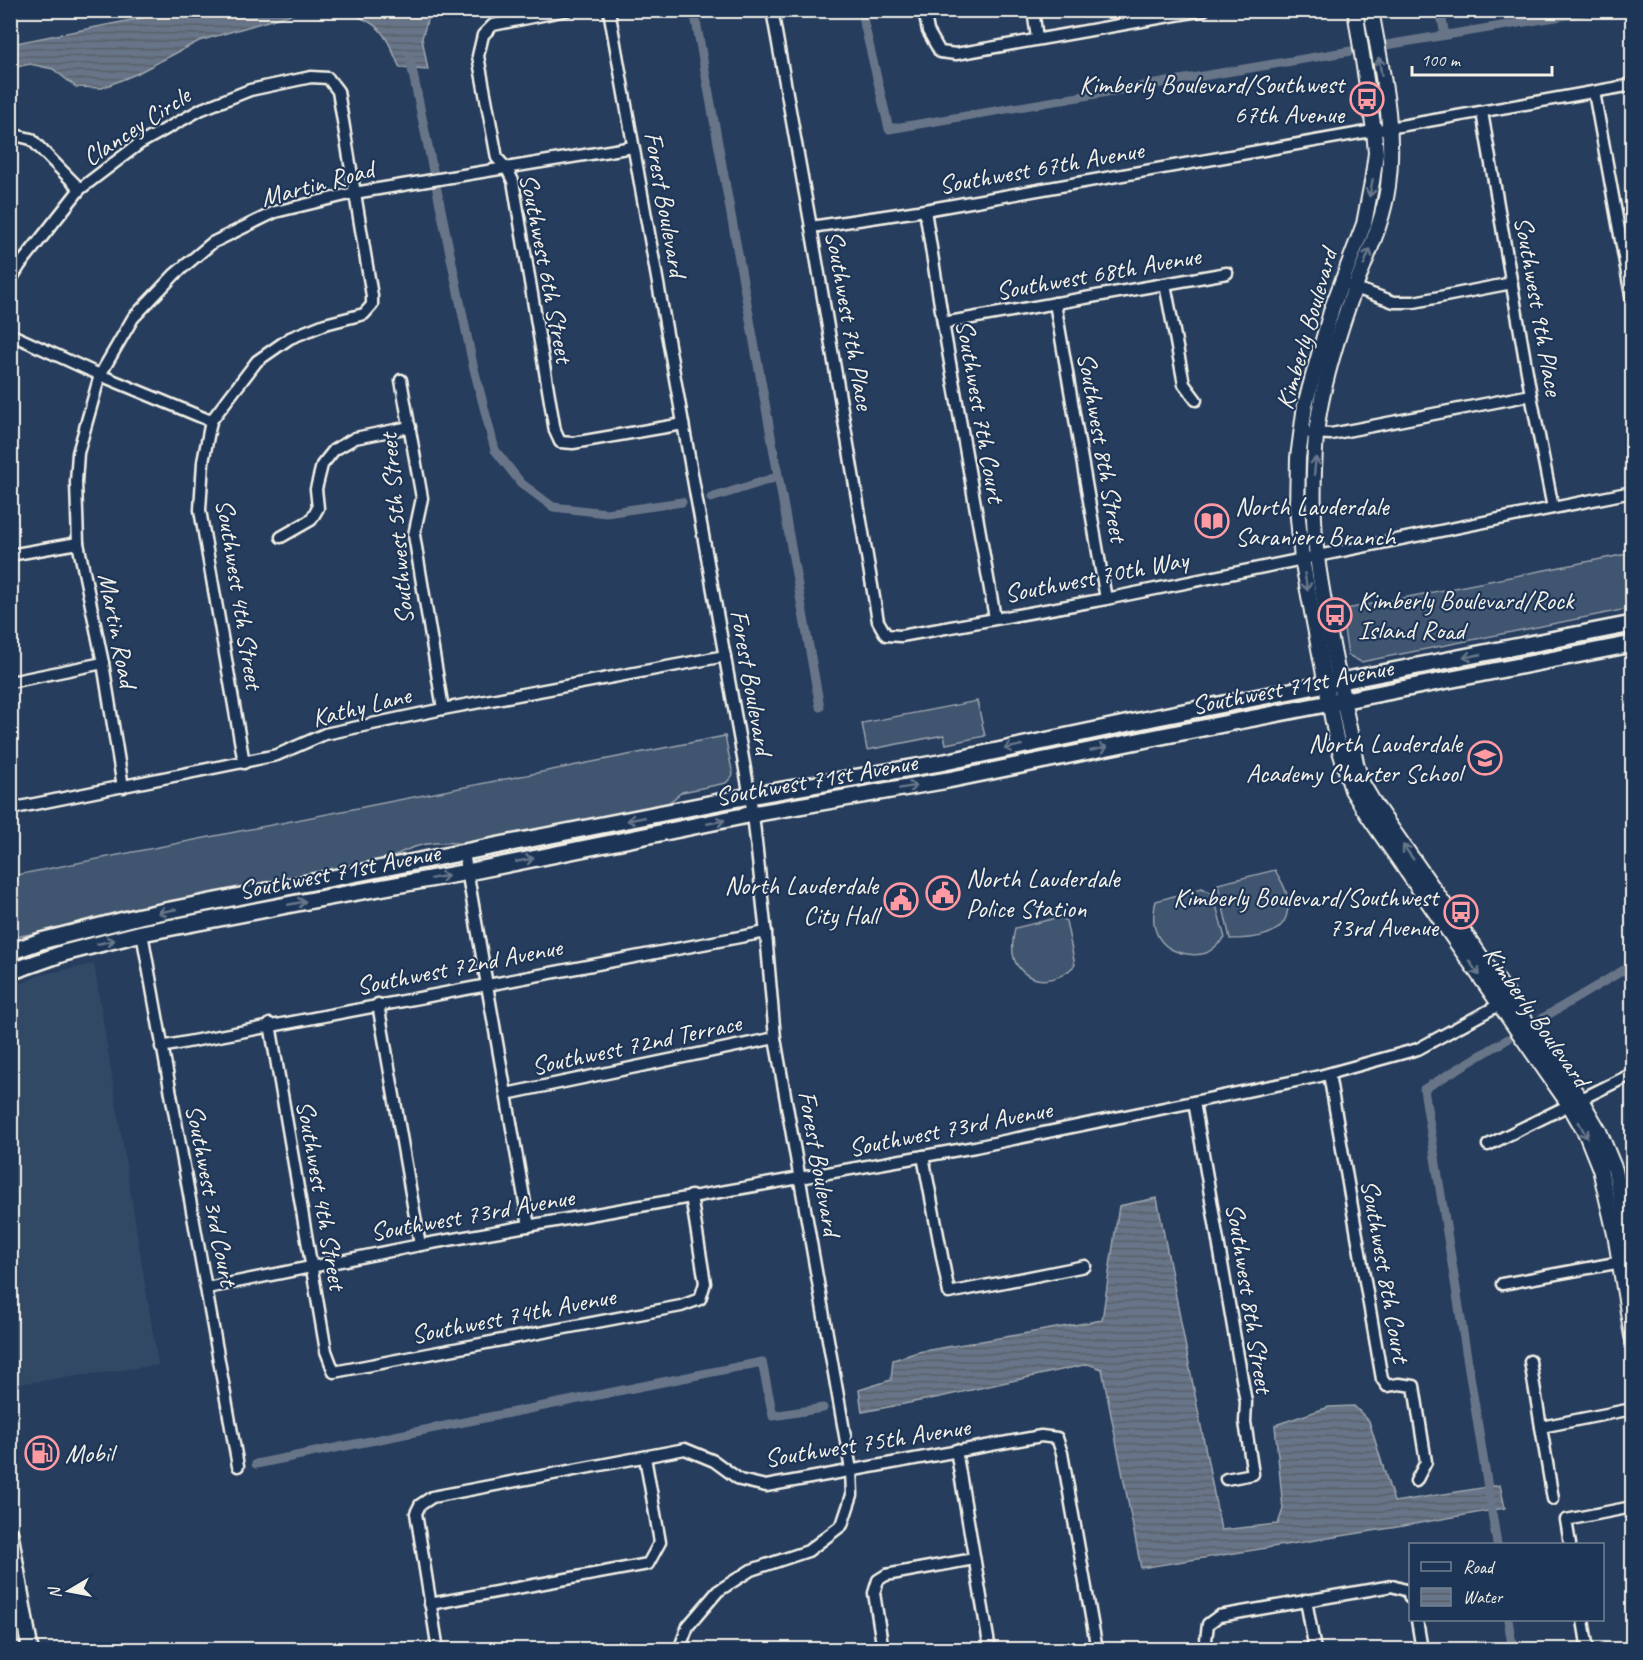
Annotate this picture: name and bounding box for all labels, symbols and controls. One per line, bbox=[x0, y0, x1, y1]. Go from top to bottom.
scale bar bbox=[1412, 39, 1552, 77]
text: 100 m bbox=[1421, 49, 1462, 71]
one-way arrow bbox=[1375, 57, 1386, 77]
place label: Kimberly Boulevard/Southwest 67th Avenue bbox=[1079, 68, 1346, 131]
street label: Clancey Circle bbox=[76, 78, 199, 174]
bus stop icon: Kimberly Boulevard/Southwest 67th Avenue bbox=[1349, 81, 1385, 117]
street label: Forest Boulevard bbox=[637, 129, 695, 283]
street label: Southwest 67th Avenue bbox=[936, 133, 1148, 202]
street label: Martin Road bbox=[257, 152, 381, 214]
street label: Southwest 6th Street bbox=[512, 171, 581, 368]
one-way arrow bbox=[1365, 178, 1376, 197]
street label: Southwest 9th Place bbox=[1507, 214, 1571, 400]
street label: Southwest 7th Place bbox=[818, 228, 882, 414]
street label: Southwest 68th Avenue bbox=[993, 239, 1205, 308]
street label: Kimberly Boulevard bbox=[1268, 242, 1346, 413]
one-way arrow bbox=[1362, 249, 1373, 267]
street label: Southwest 7th Court bbox=[948, 317, 1013, 507]
street label: Southwest 8th Street bbox=[1070, 350, 1136, 547]
street label: Southwest 5th Street bbox=[371, 430, 421, 626]
one-way arrow bbox=[1310, 456, 1321, 476]
place label: North Lauderdale Saraniero Branch bbox=[1235, 490, 1397, 553]
street label: Southwest 4th Street bbox=[208, 497, 271, 694]
library icon: North Lauderdale Saraniero Branch bbox=[1194, 503, 1230, 539]
street label: Southwest 70th Way bbox=[1002, 542, 1193, 610]
street label: Martin Road bbox=[90, 570, 145, 694]
one-way arrow bbox=[1301, 571, 1312, 591]
place label: Kimberly Boulevard/Rock Island Road bbox=[1358, 584, 1575, 647]
bus stop icon: Kimberly Boulevard/Rock Island Road bbox=[1317, 597, 1353, 633]
street label: Forest Boulevard bbox=[723, 607, 781, 761]
street label: Southwest 71st Avenue bbox=[1189, 651, 1397, 722]
one-way arrow bbox=[1463, 651, 1482, 662]
street label: Kathy Lane bbox=[308, 678, 415, 735]
place label: North Lauderdale Academy Charter School bbox=[1246, 727, 1467, 790]
school or university icon: North Lauderdale Academy Charter School bbox=[1467, 740, 1503, 776]
one-way arrow bbox=[1004, 742, 1023, 753]
one-way arrow bbox=[1089, 743, 1109, 754]
street label: Southwest 71st Avenue bbox=[713, 745, 921, 813]
one-way arrow bbox=[898, 781, 918, 792]
one-way arrow bbox=[627, 814, 646, 825]
one-way arrow bbox=[706, 816, 726, 827]
street label: Southwest 71st Avenue bbox=[236, 836, 444, 907]
one-way arrow bbox=[1402, 844, 1414, 860]
one-way arrow bbox=[515, 854, 535, 865]
place label: North Lauderdale Police Station bbox=[966, 862, 1121, 925]
place label: North Lauderdale City Hall bbox=[725, 869, 883, 932]
one-way arrow bbox=[429, 871, 449, 882]
public building icon: North Lauderdale Police Station bbox=[925, 875, 961, 911]
place label: Kimberly Boulevard/Southwest 73rd Avenue bbox=[1173, 881, 1440, 944]
public building icon: North Lauderdale City Hall bbox=[883, 882, 919, 918]
bus stop icon: Kimberly Boulevard/Southwest 73rd Avenue bbox=[1443, 894, 1479, 930]
one-way arrow bbox=[287, 897, 306, 908]
one-way arrow bbox=[157, 906, 177, 917]
street label: Southwest 72nd Avenue bbox=[353, 930, 566, 1003]
one-way arrow bbox=[96, 935, 115, 947]
street label: Kimberly Boulevard bbox=[1476, 939, 1600, 1097]
one-way arrow bbox=[1468, 959, 1480, 976]
street label: Southwest 72nd Terrace bbox=[528, 1006, 746, 1083]
street label: Forest Boulevard bbox=[791, 1088, 849, 1242]
street label: Southwest 73rd Avenue bbox=[846, 1092, 1056, 1164]
street label: Southwest 4th Street bbox=[289, 1098, 355, 1295]
street label: Southwest 3rd Court bbox=[178, 1102, 246, 1291]
one-way arrow bbox=[1578, 1120, 1589, 1138]
street label: Southwest 8th Court bbox=[1353, 1177, 1418, 1367]
street label: Southwest 73rd Avenue bbox=[368, 1180, 578, 1249]
street label: Southwest 8th Street bbox=[1218, 1201, 1281, 1398]
street label: Southwest 74th Avenue bbox=[408, 1279, 619, 1351]
street label: Southwest 75th Avenue bbox=[762, 1410, 974, 1475]
fuel station icon: Mobil bbox=[24, 1435, 60, 1471]
place label: Mobil bbox=[65, 1437, 118, 1470]
legend bbox=[1409, 1543, 1604, 1621]
text: Road bbox=[1463, 1556, 1496, 1578]
north arrow bbox=[39, 1561, 99, 1621]
text: N bbox=[44, 1584, 66, 1600]
text: Water bbox=[1463, 1586, 1504, 1608]

